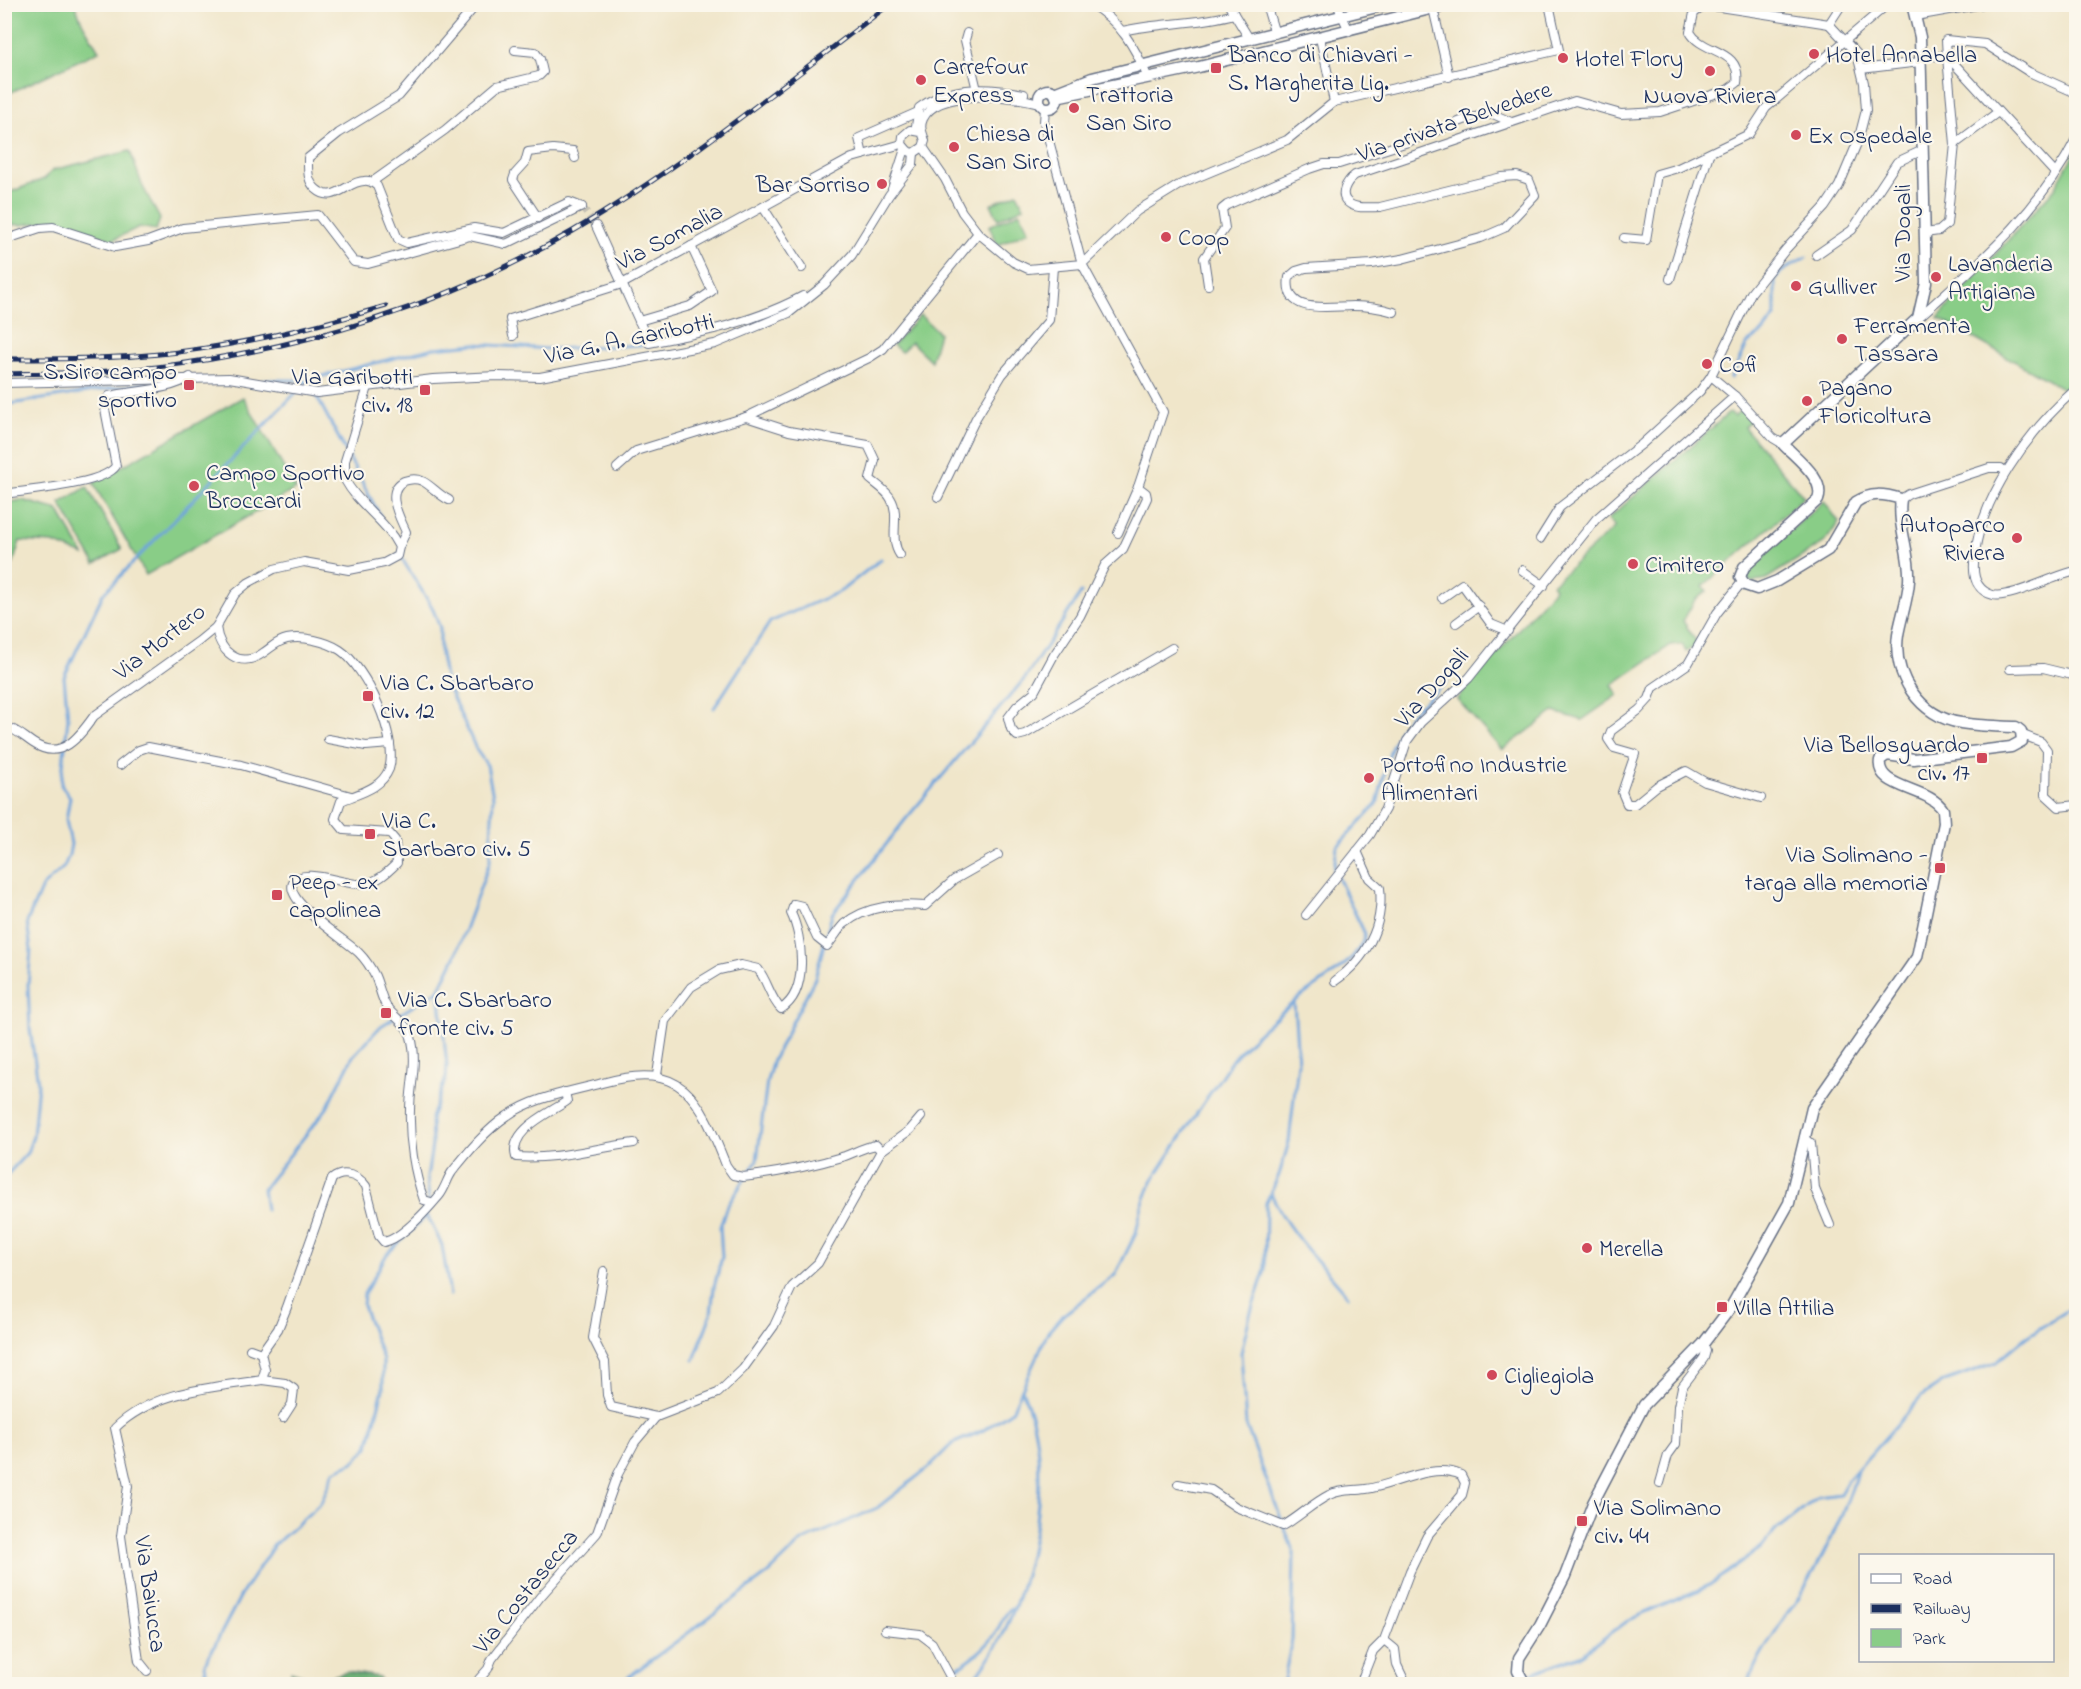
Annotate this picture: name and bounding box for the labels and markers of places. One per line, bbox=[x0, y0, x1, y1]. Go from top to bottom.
place label: Banco di Chiavari - S. Margherita Lig. bbox=[1227, 39, 1413, 102]
place label: Hotel Annabella bbox=[1826, 39, 1977, 74]
place label: Hotel Flory bbox=[1575, 43, 1683, 79]
marker: Hotel Annabella bbox=[1807, 47, 1821, 61]
place label: Carrefour Express bbox=[933, 51, 1029, 114]
marker: Hotel Flory bbox=[1556, 51, 1570, 65]
marker: Banco di Chiavari - S. Margherita Lig. bbox=[1209, 61, 1223, 75]
marker: Nuova Riviera bbox=[1703, 64, 1717, 78]
marker: Carrefour Express bbox=[914, 73, 928, 87]
place label: Trattoria San Siro bbox=[1086, 79, 1173, 142]
place label: Nuova Riviera bbox=[1644, 80, 1776, 115]
marker: Trattoria San Siro bbox=[1067, 101, 1081, 115]
place label: Chiesa di San Siro bbox=[966, 118, 1055, 181]
place label: Ex Ospedale bbox=[1808, 120, 1933, 155]
marker: Ex Ospedale bbox=[1789, 128, 1803, 142]
marker: Chiesa di San Siro bbox=[947, 140, 961, 154]
place label: Bar Sorriso bbox=[755, 169, 870, 204]
marker: Bar Sorriso bbox=[875, 177, 889, 191]
place label: Coop bbox=[1178, 222, 1229, 257]
marker: Coop bbox=[1159, 230, 1173, 244]
place label: Lavanderia Artigiana bbox=[1948, 248, 2053, 311]
marker: Lavanderia Artigiana bbox=[1929, 270, 1943, 284]
place label: Gulliver bbox=[1808, 271, 1878, 306]
marker: Gulliver bbox=[1789, 279, 1803, 293]
place label: Ferramenta Tassara bbox=[1853, 310, 1970, 373]
marker: Ferramenta Tassara bbox=[1835, 332, 1849, 346]
place label: Cofi bbox=[1719, 349, 1760, 384]
place label: S.Siro campo sportivo bbox=[43, 356, 177, 419]
marker: Cofi bbox=[1700, 357, 1714, 371]
place label: Via Garibotti civ. 18 bbox=[291, 361, 413, 424]
place label: Pagano Floricoltura bbox=[1818, 372, 1931, 435]
marker: S.Siro campo sportivo bbox=[182, 378, 196, 392]
marker: Via Garibotti civ. 18 bbox=[418, 383, 432, 397]
marker: Pagano Floricoltura bbox=[1800, 394, 1814, 408]
place label: Campo Sportivo Broccardi bbox=[205, 457, 365, 520]
marker: Campo Sportivo Broccardi bbox=[187, 479, 201, 493]
place label: Autoparco Riviera bbox=[1899, 509, 2005, 572]
marker: Autoparco Riviera bbox=[2010, 531, 2024, 545]
place label: Cimitero bbox=[1645, 549, 1724, 584]
marker: Cimitero bbox=[1626, 557, 1640, 571]
place label: Via C. Sbarbaro civ. 12 bbox=[379, 667, 534, 730]
marker: Via C. Sbarbaro civ. 12 bbox=[361, 689, 375, 703]
place label: Via Bellosguardo civ. 17 bbox=[1803, 729, 1970, 792]
place label: Portofino Industrie Alimentari bbox=[1381, 749, 1567, 812]
marker: Via Bellosguardo civ. 17 bbox=[1975, 751, 1989, 765]
marker: Portofino Industrie Alimentari bbox=[1362, 771, 1376, 785]
place label: Via C. Sbarbaro civ. 5 bbox=[381, 805, 531, 868]
marker: Via C. Sbarbaro civ. 5 bbox=[363, 827, 377, 841]
place label: Via Solimano - targa alla memoria bbox=[1745, 839, 1928, 902]
marker: Via Solimano - targa alla memoria bbox=[1933, 861, 1947, 875]
place label: Peep - ex capolinea bbox=[289, 866, 381, 929]
marker: Peep - ex capolinea bbox=[270, 888, 284, 902]
place label: Via C. Sbarbaro fronte civ. 5 bbox=[397, 984, 552, 1047]
marker: Via C. Sbarbaro fronte civ. 5 bbox=[379, 1006, 393, 1020]
place label: Merella bbox=[1599, 1233, 1664, 1268]
marker: Merella bbox=[1580, 1241, 1594, 1255]
place label: Villa Attilia bbox=[1733, 1292, 1834, 1327]
marker: Villa Attilia bbox=[1715, 1300, 1729, 1314]
place label: Cigliegiola bbox=[1504, 1360, 1594, 1395]
marker: Cigliegiola bbox=[1485, 1368, 1499, 1382]
place label: Via Solimano civ. 44 bbox=[1593, 1492, 1721, 1555]
marker: Via Solimano civ. 44 bbox=[1575, 1514, 1589, 1528]

